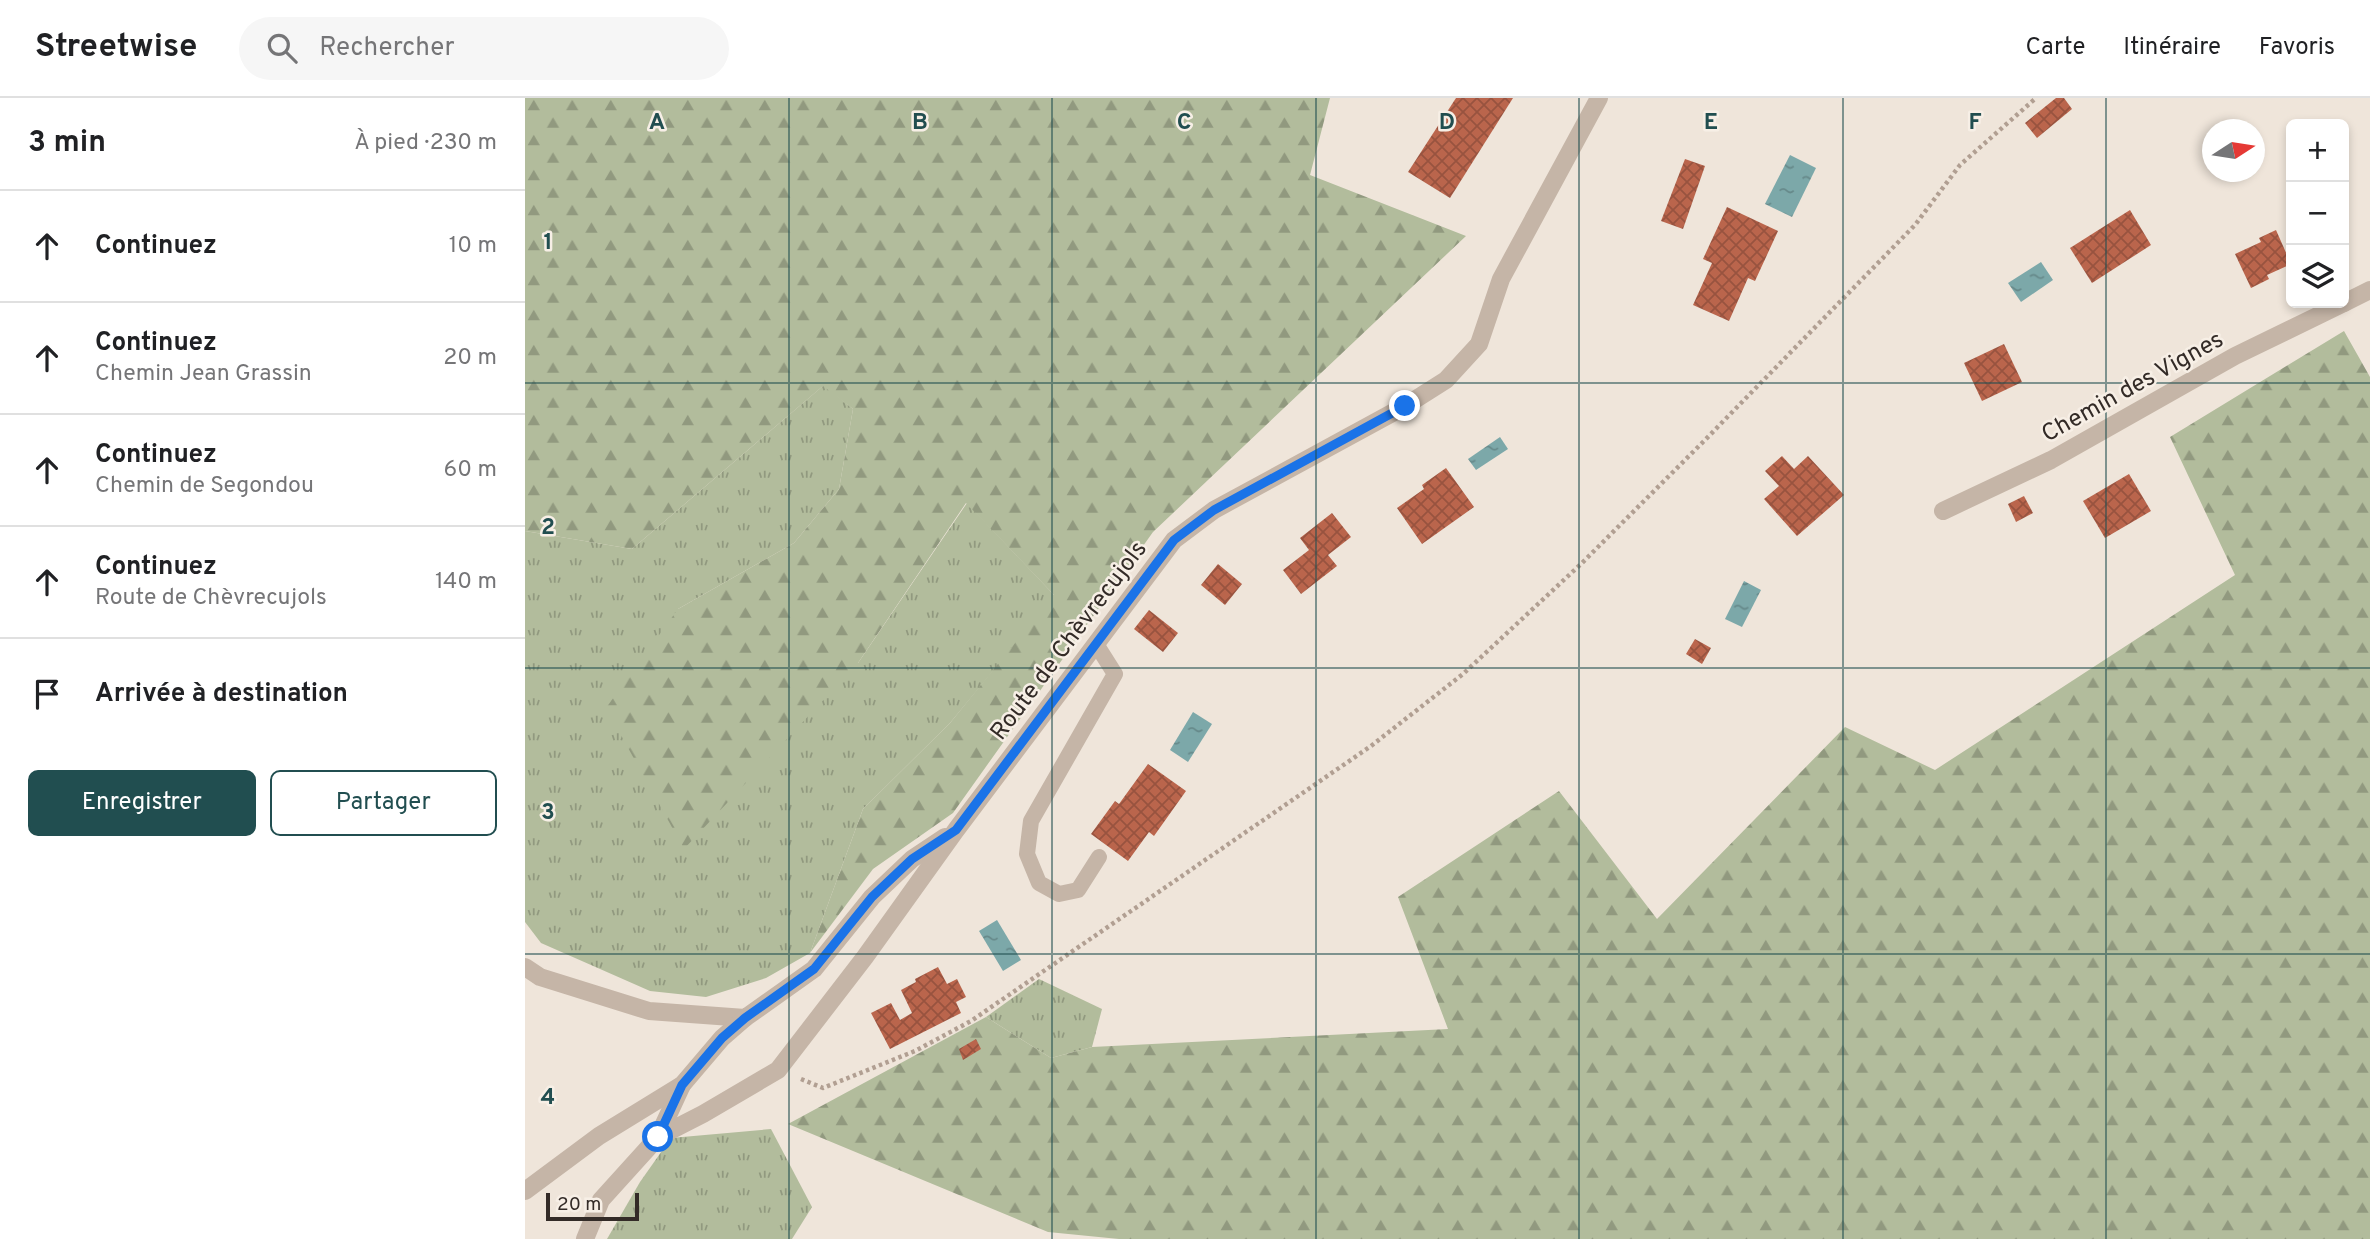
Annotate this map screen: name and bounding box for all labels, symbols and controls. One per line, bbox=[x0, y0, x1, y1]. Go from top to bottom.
search box bbox=[239, 17, 729, 80]
text: Streetwise bbox=[35, 27, 197, 69]
icon: search bbox=[263, 29, 301, 67]
text: Rechercher bbox=[319, 32, 455, 65]
text: Carte bbox=[2025, 33, 2085, 63]
text: Itinéraire bbox=[2123, 33, 2221, 63]
text: Favoris bbox=[2259, 33, 2335, 63]
text: A bbox=[649, 109, 665, 138]
text: B bbox=[912, 109, 928, 138]
text: C bbox=[1177, 109, 1191, 138]
text: D bbox=[1439, 109, 1455, 138]
text: E bbox=[1704, 109, 1718, 138]
text: F bbox=[1968, 109, 1982, 138]
north arrow bbox=[2202, 119, 2265, 182]
map controls bbox=[2286, 119, 2349, 308]
button: + bbox=[2286, 119, 2349, 182]
text: 3 min bbox=[28, 125, 106, 162]
text: À pied · 230 m bbox=[354, 129, 497, 158]
button: − bbox=[2286, 182, 2349, 245]
icon: ahead bbox=[28, 227, 66, 265]
text: 1 bbox=[543, 229, 553, 258]
text: Continuez bbox=[95, 230, 217, 263]
text: 10 m bbox=[449, 232, 497, 261]
button: layers bbox=[2286, 245, 2349, 308]
street label: Chemin des Vignes bbox=[2037, 325, 2229, 450]
text: Continuez bbox=[95, 327, 217, 360]
icon: ahead bbox=[28, 339, 66, 377]
text: 20 m bbox=[443, 344, 497, 373]
text: Chemin Jean Grassin bbox=[95, 360, 312, 389]
route end bbox=[1389, 390, 1420, 421]
text: Continuez bbox=[95, 439, 217, 472]
icon: ahead bbox=[28, 451, 66, 489]
text: 60 m bbox=[444, 456, 497, 485]
text: Chemin de Segondou bbox=[95, 472, 314, 501]
text: 2 bbox=[541, 514, 555, 543]
street label: Route de Chèvrecujols bbox=[985, 536, 1154, 747]
text: Continuez bbox=[95, 551, 217, 584]
icon: ahead bbox=[28, 563, 66, 601]
text: 140 m bbox=[435, 568, 497, 597]
text: Route de Chèvrecujols bbox=[95, 584, 327, 613]
icon: arrive bbox=[28, 675, 66, 713]
text: Arrivée à destination bbox=[95, 678, 348, 711]
button: Enregistrer bbox=[28, 770, 256, 836]
button: Partager bbox=[270, 770, 497, 836]
text: 3 bbox=[541, 799, 555, 828]
text: 4 bbox=[541, 1084, 555, 1113]
route start bbox=[642, 1121, 673, 1152]
scale bar bbox=[546, 1190, 639, 1222]
text: 20 m bbox=[557, 1193, 601, 1217]

